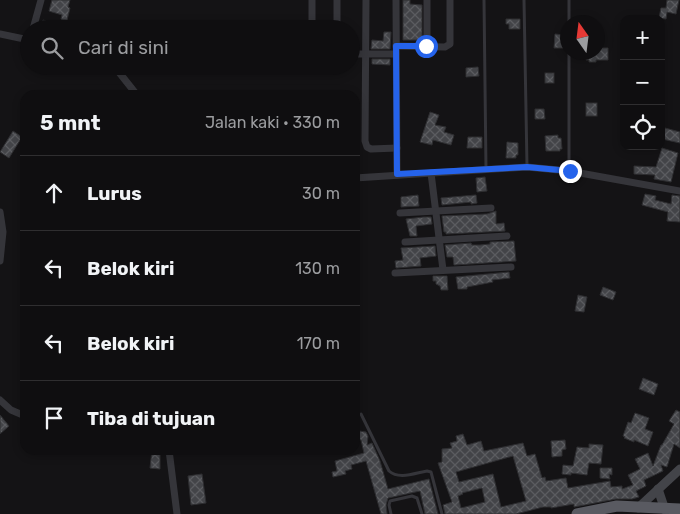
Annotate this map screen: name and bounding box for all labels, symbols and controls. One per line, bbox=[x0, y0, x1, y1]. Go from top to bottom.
north arrow bbox=[560, 15, 605, 60]
map controls bbox=[620, 15, 665, 150]
button: + bbox=[620, 15, 665, 60]
search box bbox=[20, 20, 360, 75]
icon: search bbox=[38, 34, 66, 62]
route start bbox=[415, 35, 438, 58]
text: Cari di sini bbox=[78, 36, 169, 59]
button: − bbox=[620, 60, 665, 105]
button: locate bbox=[620, 105, 665, 150]
text: 5 mnt bbox=[40, 110, 100, 135]
text: Jalan kaki · 330 m bbox=[205, 113, 340, 132]
route end bbox=[559, 160, 582, 183]
icon: ahead bbox=[40, 179, 68, 207]
text: Lurus bbox=[87, 182, 142, 205]
text: 30 m bbox=[302, 184, 340, 203]
icon: left bbox=[40, 254, 68, 282]
text: Belok kiri bbox=[87, 257, 174, 280]
text: 130 m bbox=[295, 259, 340, 278]
icon: left bbox=[40, 329, 68, 357]
text: Belok kiri bbox=[87, 332, 174, 355]
text: 170 m bbox=[297, 334, 340, 353]
icon: arrive bbox=[40, 404, 68, 432]
text: Tiba di tujuan bbox=[87, 407, 215, 430]

